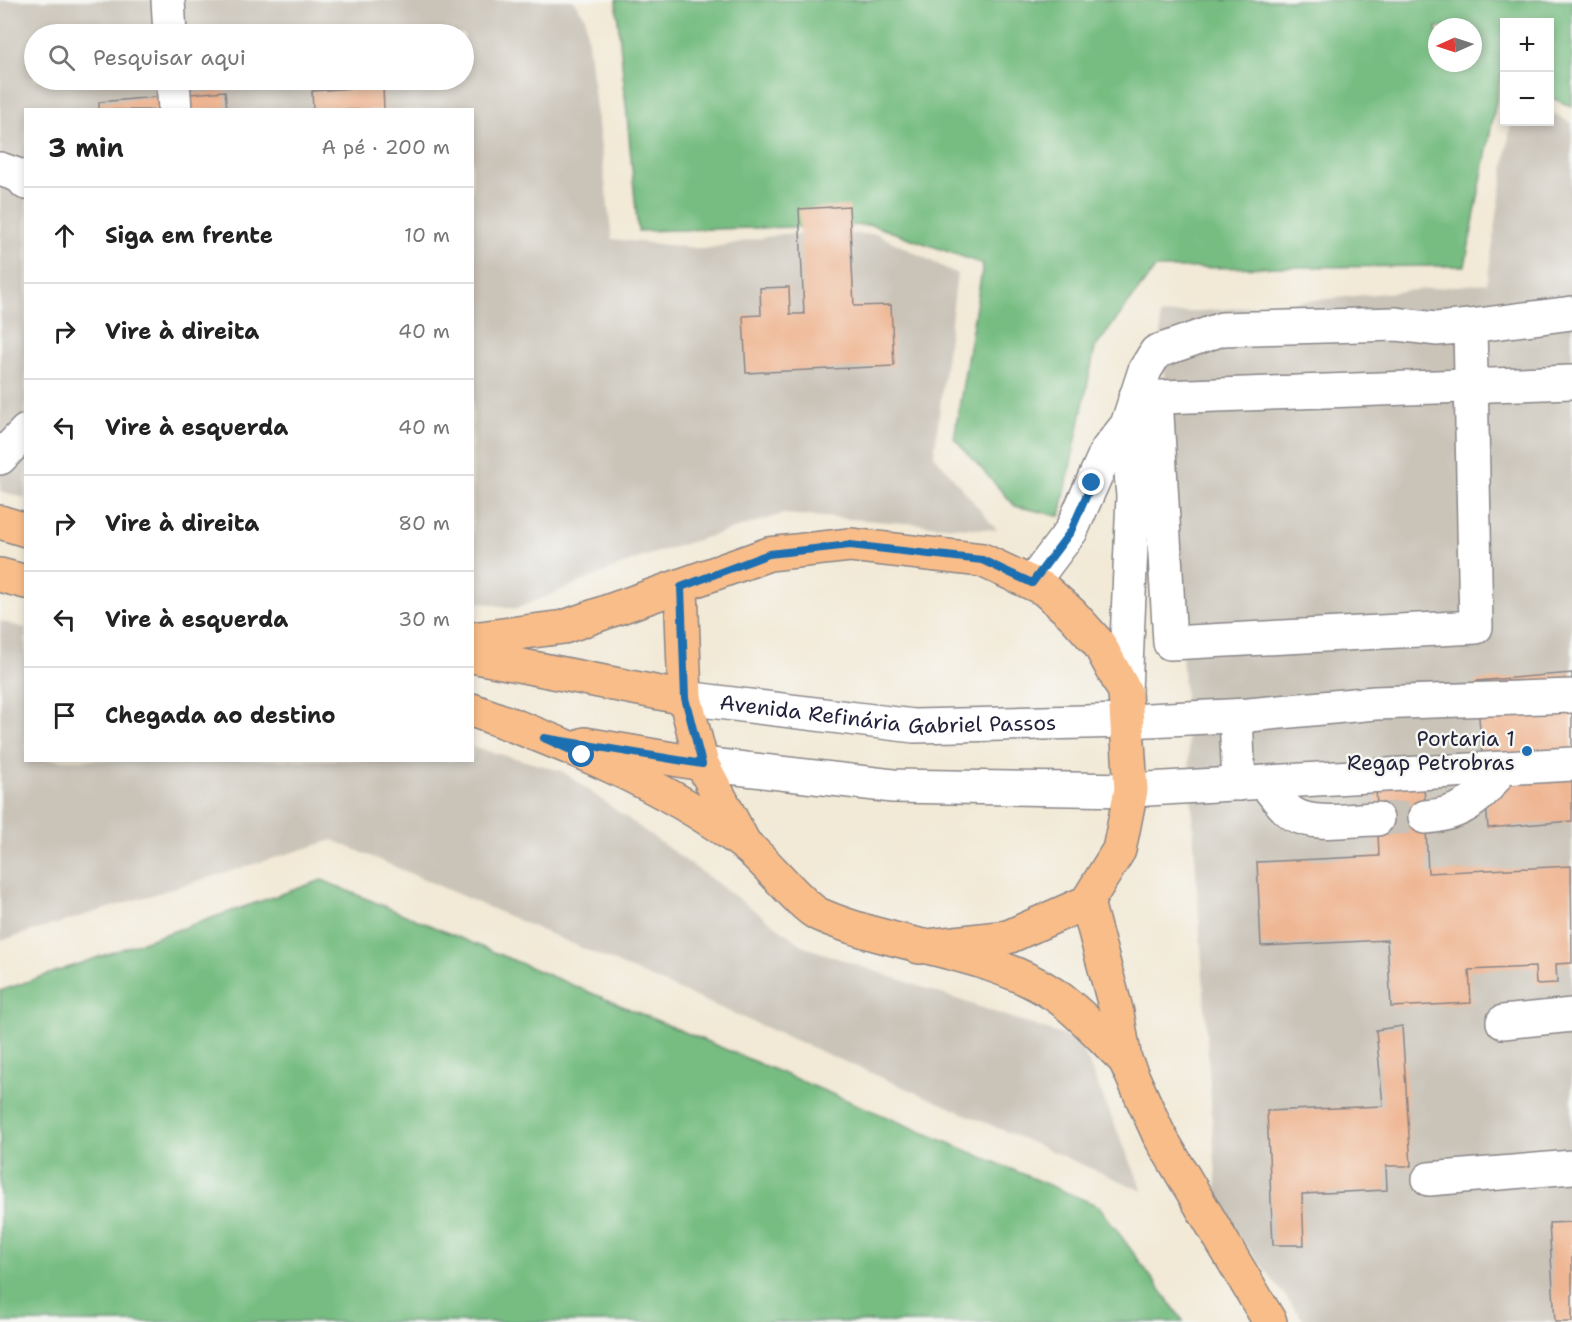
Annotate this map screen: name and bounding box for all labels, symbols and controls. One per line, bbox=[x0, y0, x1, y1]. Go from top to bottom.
north arrow bbox=[1428, 18, 1482, 72]
map controls bbox=[1500, 18, 1554, 126]
button: + bbox=[1500, 18, 1554, 72]
search box bbox=[24, 24, 474, 90]
icon: search bbox=[45, 41, 78, 74]
text: Pesquisar aqui bbox=[93, 43, 246, 72]
button: − bbox=[1500, 72, 1554, 126]
text: 3 min bbox=[48, 130, 124, 165]
text: A pé · 200 m bbox=[322, 134, 450, 160]
icon: ahead bbox=[48, 219, 81, 252]
text: Siga em frente bbox=[105, 221, 273, 250]
text: 10 m bbox=[404, 222, 450, 248]
icon: right bbox=[48, 315, 81, 348]
text: Vire à direita bbox=[105, 317, 259, 346]
text: 40 m bbox=[398, 318, 450, 344]
icon: left bbox=[48, 411, 81, 444]
text: Vire à esquerda bbox=[105, 413, 288, 442]
text: 40 m bbox=[398, 414, 450, 440]
route end bbox=[1078, 469, 1104, 495]
icon: right bbox=[48, 507, 81, 540]
text: Vire à direita bbox=[105, 509, 259, 538]
text: 80 m bbox=[398, 510, 450, 536]
icon: left bbox=[48, 603, 81, 636]
text: Vire à esquerda bbox=[105, 605, 288, 634]
text: 30 m bbox=[398, 606, 450, 632]
street label: Avenida Refinária Gabriel Passos bbox=[718, 688, 1056, 740]
icon: arrive bbox=[48, 699, 81, 732]
text: Chegada ao destino bbox=[105, 701, 336, 730]
place label: Portaria 1 Regap Petrobras bbox=[1347, 725, 1515, 777]
route start bbox=[568, 741, 594, 767]
marker: Portaria 1 Regap Petrobras bbox=[1520, 744, 1534, 758]

